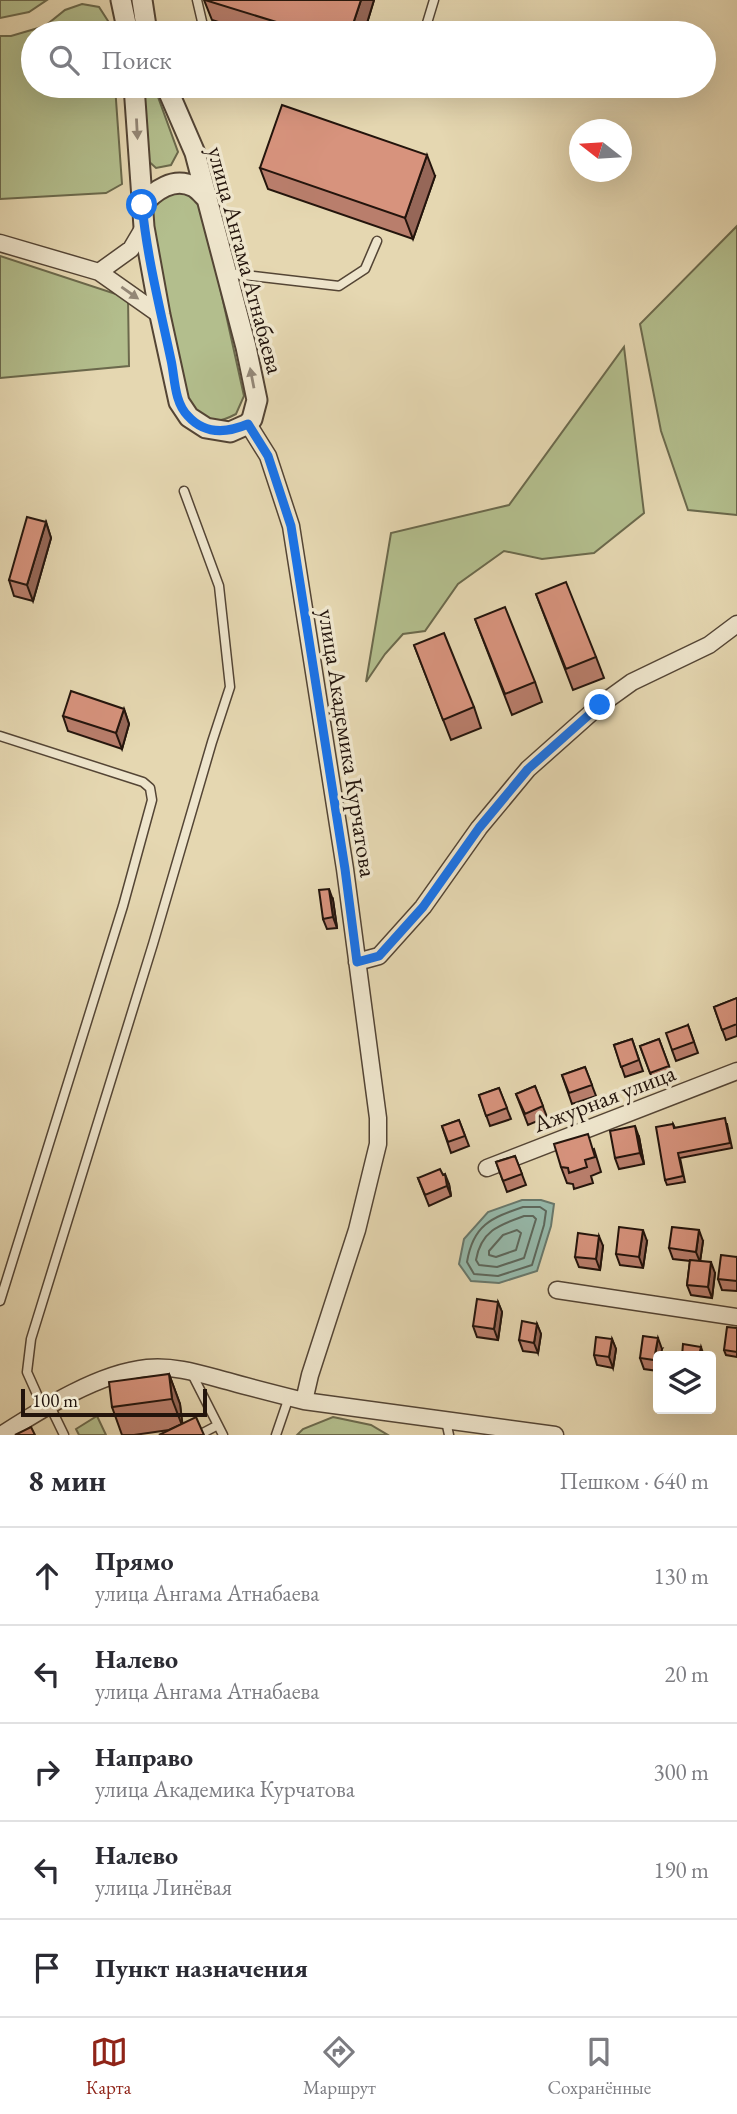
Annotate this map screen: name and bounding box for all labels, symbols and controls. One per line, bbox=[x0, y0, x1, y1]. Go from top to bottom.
search box bbox=[21, 21, 716, 98]
icon: search bbox=[45, 41, 83, 79]
text: Поиск bbox=[101, 43, 172, 77]
one-way arrow bbox=[131, 118, 142, 140]
north arrow bbox=[569, 119, 632, 182]
street label: улица Ангама Атнабаева bbox=[201, 143, 291, 378]
route start bbox=[126, 189, 157, 220]
one-way arrow bbox=[121, 286, 139, 300]
one-way arrow bbox=[247, 367, 258, 389]
street label: улица Академика Курчатова bbox=[311, 607, 385, 880]
route end bbox=[584, 689, 615, 720]
street label: Ажурная улица bbox=[527, 1056, 680, 1140]
map controls bbox=[653, 1351, 716, 1414]
button: layers bbox=[653, 1351, 716, 1414]
scale bar bbox=[21, 1386, 206, 1418]
text: 100 m bbox=[32, 1388, 78, 1413]
text: 8 мин bbox=[28, 1461, 106, 1500]
text: Пешком · 640 m bbox=[560, 1466, 709, 1496]
text: Прямо bbox=[95, 1544, 174, 1578]
icon: ahead bbox=[28, 1557, 66, 1595]
text: 130 m bbox=[653, 1561, 709, 1591]
text: улица Ангама Атнабаева bbox=[95, 1578, 320, 1608]
text: Налево bbox=[95, 1642, 178, 1676]
icon: left bbox=[28, 1655, 66, 1693]
text: 20 m bbox=[664, 1659, 709, 1689]
text: улица Ангама Атнабаева bbox=[95, 1676, 320, 1706]
text: Направо bbox=[95, 1740, 193, 1774]
icon: right bbox=[28, 1753, 66, 1791]
text: 300 m bbox=[653, 1757, 709, 1787]
text: улица Академика Курчатова bbox=[95, 1774, 355, 1804]
text: Налево bbox=[95, 1838, 178, 1872]
icon: left bbox=[28, 1851, 66, 1889]
text: 190 m bbox=[653, 1855, 709, 1885]
text: улица Линёвая bbox=[95, 1872, 232, 1902]
icon: arrive bbox=[28, 1949, 66, 1987]
text: Пункт назначения bbox=[95, 1951, 308, 1985]
tab: Карта bbox=[86, 2033, 131, 2100]
tab: Маршрут bbox=[303, 2033, 376, 2100]
tab: Сохранённые bbox=[548, 2033, 651, 2100]

